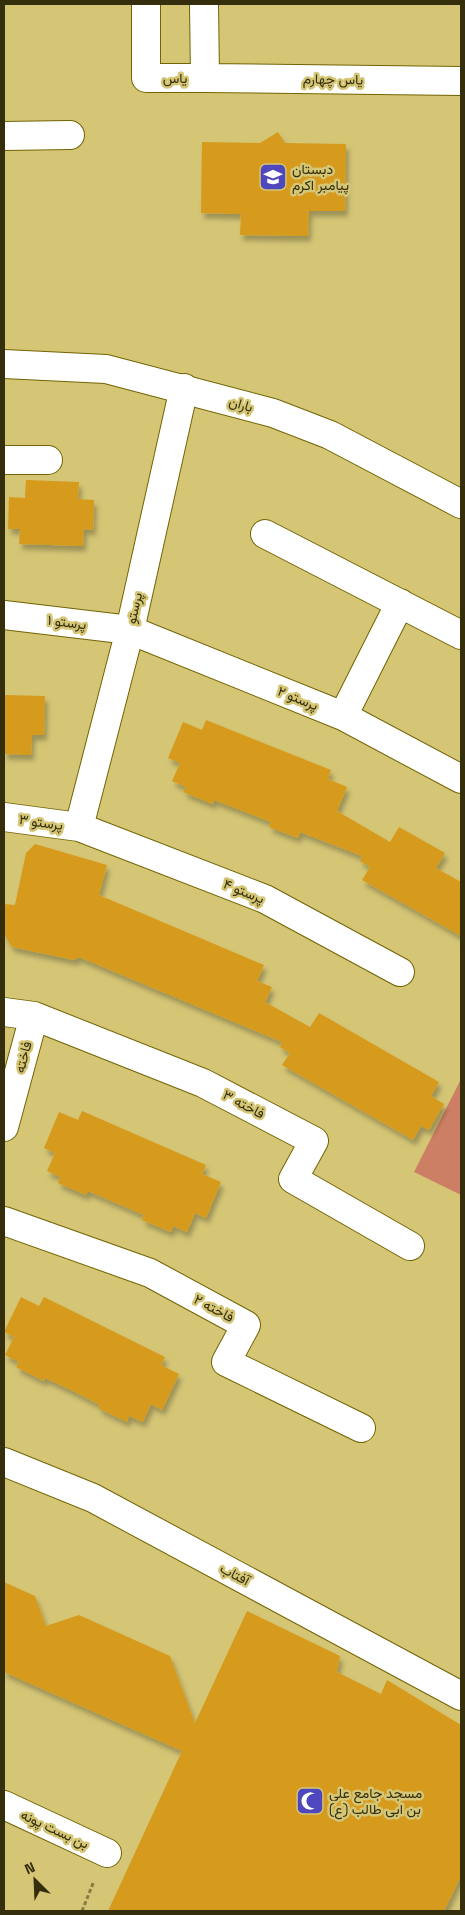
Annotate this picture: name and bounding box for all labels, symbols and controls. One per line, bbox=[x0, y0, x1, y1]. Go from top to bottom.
street label: یاس bbox=[163, 69, 187, 87]
street label: یاس چهارم bbox=[303, 69, 363, 90]
place label: دبستان پیامبر اکرم bbox=[292, 160, 349, 195]
school or university icon: دبستان پیامبر اکرم bbox=[258, 162, 288, 192]
street label: باران bbox=[227, 392, 255, 416]
street label: پرستو bbox=[122, 591, 147, 626]
street label: پرستو ۱ bbox=[46, 611, 88, 634]
street label: پرستو ۲ bbox=[275, 682, 321, 715]
street label: پرستو ۳ bbox=[18, 810, 64, 835]
street label: پرستو ۴ bbox=[220, 875, 267, 908]
street label: فاخته bbox=[10, 1039, 36, 1075]
street label: فاخته ۳ bbox=[220, 1086, 268, 1122]
street label: فاخته ۲ bbox=[191, 1290, 237, 1326]
street label: آفتاب bbox=[217, 1559, 254, 1590]
place label: مسجد جامع علی بن ابی طالب (ع) bbox=[329, 1784, 422, 1820]
mosque icon: مسجد جامع علی بن ابی طالب (ع) bbox=[295, 1786, 325, 1816]
street label: بن بست پونه bbox=[18, 1805, 92, 1853]
north arrow bbox=[10, 1855, 60, 1905]
text: N bbox=[22, 1858, 38, 1878]

